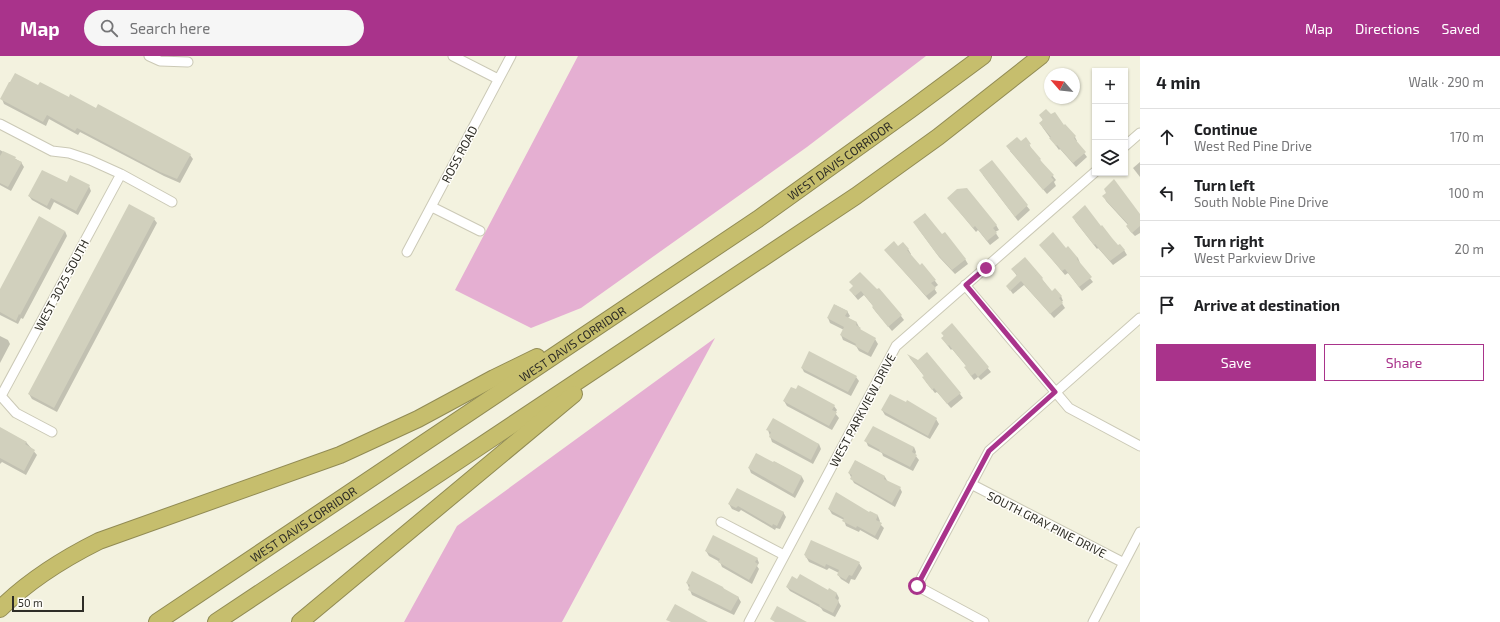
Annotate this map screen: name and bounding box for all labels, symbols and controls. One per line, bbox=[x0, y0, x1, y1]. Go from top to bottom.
search box bbox=[84, 10, 364, 46]
text: Map bbox=[20, 17, 60, 40]
icon: search bbox=[98, 17, 120, 39]
text: Search here bbox=[130, 19, 210, 37]
text: Map bbox=[1305, 20, 1333, 37]
text: Directions bbox=[1355, 20, 1420, 37]
text: Saved bbox=[1442, 20, 1480, 37]
north arrow bbox=[1044, 68, 1080, 104]
map controls bbox=[1092, 68, 1128, 176]
button: + bbox=[1092, 68, 1128, 104]
text: 4 min bbox=[1156, 72, 1200, 92]
text: Walk · 290 m bbox=[1409, 74, 1484, 90]
button: − bbox=[1092, 104, 1128, 140]
street label: WEST DAVIS CORRIDOR bbox=[785, 118, 895, 203]
text: Continue bbox=[1194, 120, 1257, 138]
street label: ROSS ROAD bbox=[438, 123, 480, 185]
icon: ahead bbox=[1156, 126, 1178, 148]
text: 170 m bbox=[1450, 129, 1484, 145]
text: West Red Pine Drive bbox=[1194, 138, 1312, 154]
button: layers bbox=[1092, 140, 1128, 176]
text: Turn left bbox=[1194, 176, 1255, 194]
icon: left bbox=[1156, 182, 1178, 204]
text: 100 m bbox=[1449, 185, 1484, 201]
text: South Noble Pine Drive bbox=[1194, 194, 1328, 210]
text: Turn right bbox=[1194, 232, 1264, 250]
street label: WEST 3025 SOUTH bbox=[31, 237, 91, 333]
icon: right bbox=[1156, 238, 1178, 260]
text: 20 m bbox=[1455, 241, 1484, 257]
text: West Parkview Drive bbox=[1194, 250, 1315, 266]
route end bbox=[977, 259, 995, 277]
icon: arrive bbox=[1156, 294, 1178, 316]
text: Arrive at destination bbox=[1194, 296, 1340, 314]
street label: WEST DAVIS CORRIDOR bbox=[516, 303, 628, 384]
button: Save bbox=[1156, 344, 1316, 381]
button: Share bbox=[1324, 344, 1484, 381]
street label: WEST PARKVIEW DRIVE bbox=[826, 351, 898, 469]
street label: WEST DAVIS CORRIDOR bbox=[247, 483, 359, 565]
street label: SOUTH GRAY PINE DRIVE bbox=[985, 488, 1109, 560]
route start bbox=[908, 577, 926, 595]
scale bar bbox=[12, 594, 84, 613]
text: 50 m bbox=[18, 596, 43, 609]

